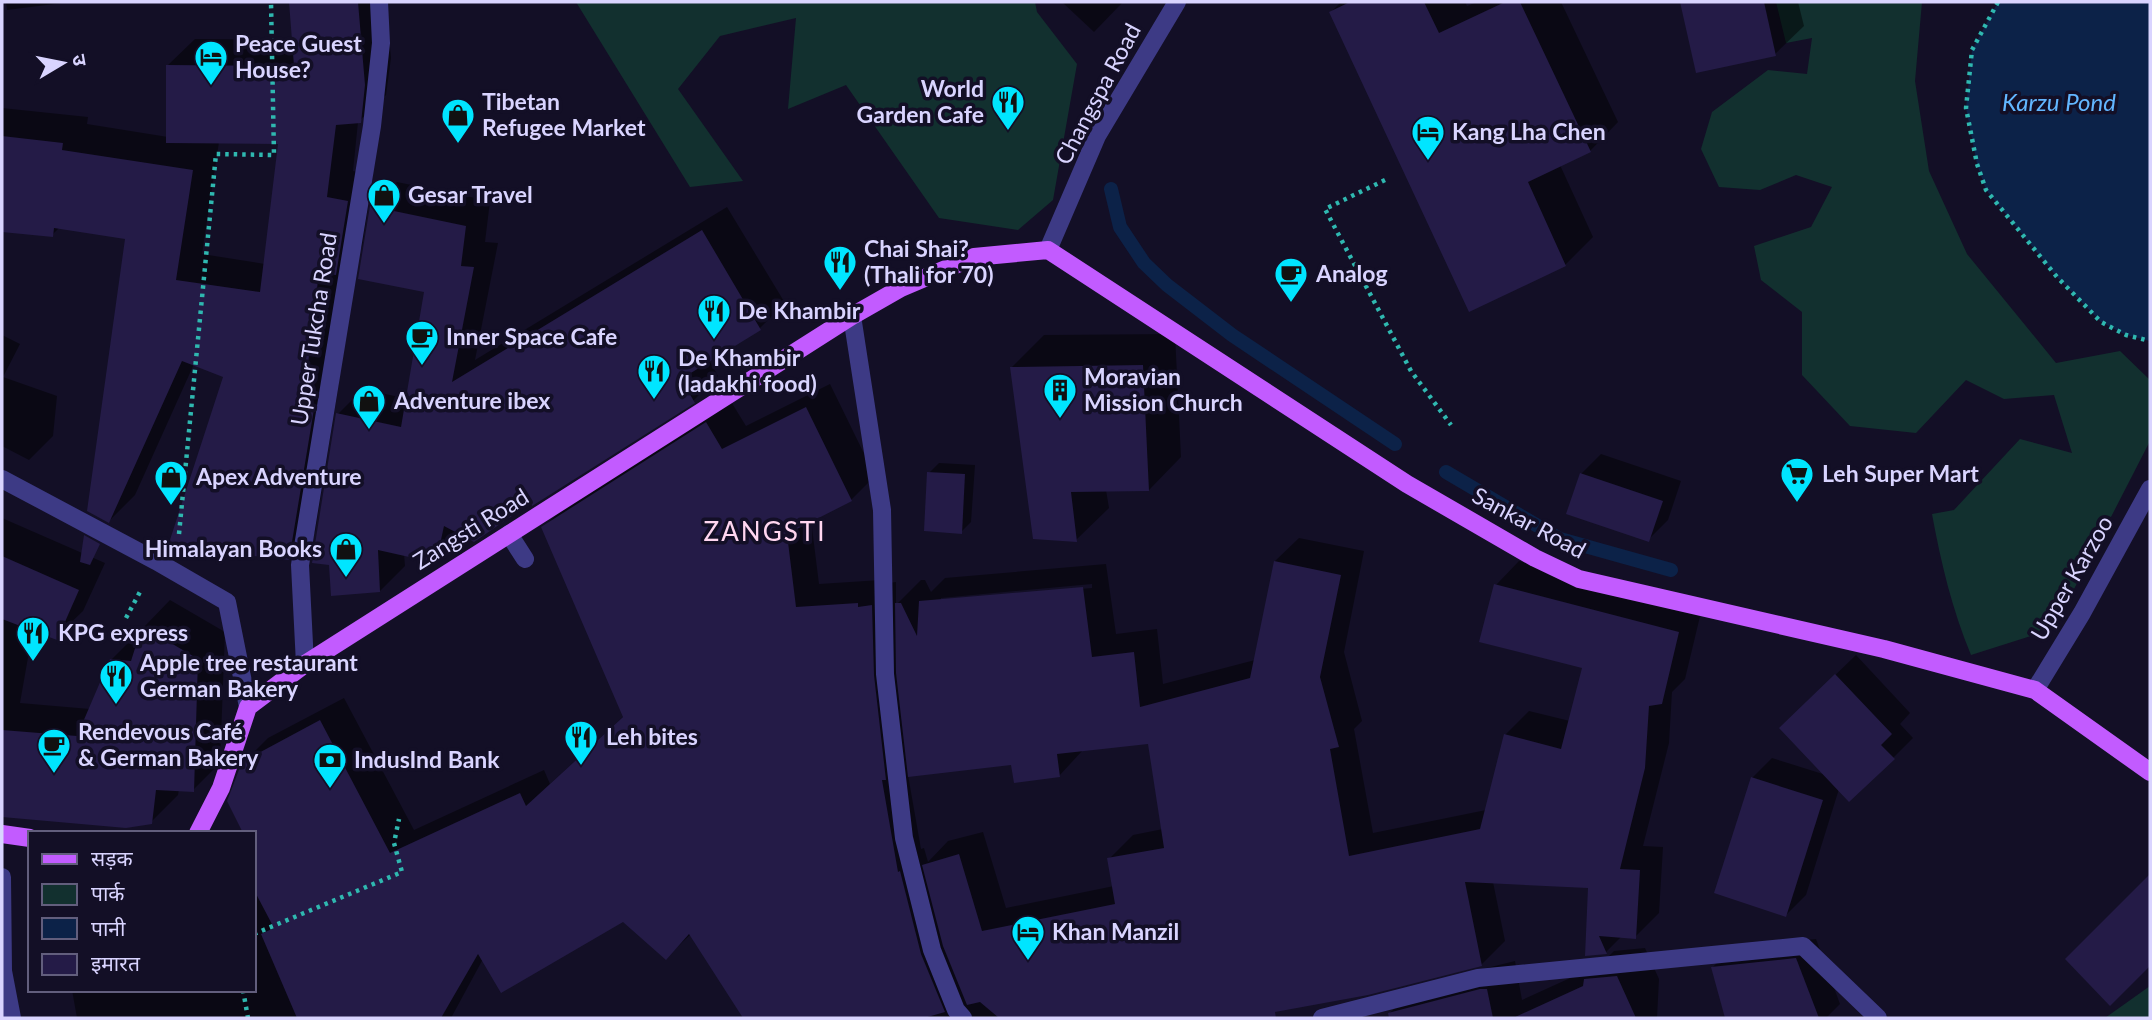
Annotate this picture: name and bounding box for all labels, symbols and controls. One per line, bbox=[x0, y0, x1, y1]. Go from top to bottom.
street label: Changspa Road bbox=[1048, 18, 1146, 169]
north arrow bbox=[28, 28, 98, 98]
place label: Peace Guest House? bbox=[235, 29, 362, 83]
hotel icon: Peace Guest House? bbox=[192, 38, 230, 87]
text: उ bbox=[68, 52, 93, 68]
place label: World Garden Cafe bbox=[857, 74, 984, 128]
restaurant icon: World Garden Cafe bbox=[989, 83, 1027, 132]
place label: Tibetan Refugee Market bbox=[482, 87, 646, 141]
water label: Karzu Pond bbox=[2002, 87, 2116, 116]
shop icon: Tibetan Refugee Market bbox=[439, 96, 477, 145]
hotel icon: Kang Lha Chen bbox=[1409, 113, 1447, 162]
place label: Kang Lha Chen bbox=[1452, 117, 1606, 145]
shop icon: Gesar Travel bbox=[365, 176, 403, 225]
place label: Gesar Travel bbox=[408, 180, 533, 208]
street label: Upper Tukcha Road bbox=[284, 230, 342, 427]
place label: Chai Shai? (Thali for 70) bbox=[864, 234, 994, 288]
restaurant icon: Chai Shai? (Thali for 70) bbox=[821, 243, 859, 292]
cafe icon: Analog bbox=[1272, 255, 1310, 304]
place label: Analog bbox=[1315, 259, 1388, 287]
restaurant icon: De Khambir bbox=[695, 292, 733, 341]
place label: De Khambir bbox=[738, 296, 861, 324]
cafe icon: Inner Space Cafe bbox=[403, 318, 441, 367]
place label: Inner Space Cafe bbox=[446, 322, 617, 350]
place label: De Khambir (ladakhi food) bbox=[678, 343, 817, 397]
restaurant icon: De Khambir (ladakhi food) bbox=[635, 352, 673, 401]
place label: Moravian Mission Church bbox=[1084, 362, 1243, 416]
building icon: Moravian Mission Church bbox=[1041, 371, 1079, 420]
shop icon: Adventure ibex bbox=[350, 382, 388, 431]
place label: Adventure ibex bbox=[393, 386, 550, 414]
supermarket icon: Leh Super Mart bbox=[1778, 455, 1816, 504]
shop icon: Apex Adventure bbox=[152, 458, 190, 507]
place label: Leh Super Mart bbox=[1822, 459, 1979, 487]
place label: Apex Adventure bbox=[195, 462, 362, 490]
street label: Sankar Road bbox=[1468, 481, 1591, 564]
street label: Zangsti Road bbox=[407, 482, 533, 575]
street label: Upper Karzoo bbox=[2024, 510, 2118, 645]
district label: ZANGSTI bbox=[704, 515, 826, 547]
shop icon: Himalayan Books bbox=[327, 530, 365, 579]
place label: Himalayan Books bbox=[145, 534, 322, 562]
restaurant icon: KPG express bbox=[14, 614, 52, 663]
place label: KPG express bbox=[58, 618, 188, 646]
place label: Apple tree restaurant German Bakery bbox=[139, 648, 358, 702]
restaurant icon: Apple tree restaurant German Bakery bbox=[97, 657, 135, 706]
place label: Rendevous Café & German Bakery bbox=[78, 717, 259, 771]
restaurant icon: Leh bites bbox=[562, 718, 600, 767]
place label: Leh bites bbox=[606, 722, 698, 750]
cafe icon: Rendevous Café & German Bakery bbox=[35, 726, 73, 775]
bank icon: IndusInd Bank bbox=[311, 741, 349, 790]
place label: IndusInd Bank bbox=[354, 745, 500, 773]
legend bbox=[28, 831, 256, 992]
text: सड़क bbox=[91, 845, 133, 870]
text: पार्क bbox=[91, 880, 125, 905]
hotel icon: Khan Manzil bbox=[1009, 913, 1047, 962]
text: पानी bbox=[91, 915, 126, 940]
place label: Khan Manzil bbox=[1052, 917, 1179, 945]
text: इमारत bbox=[91, 950, 141, 975]

